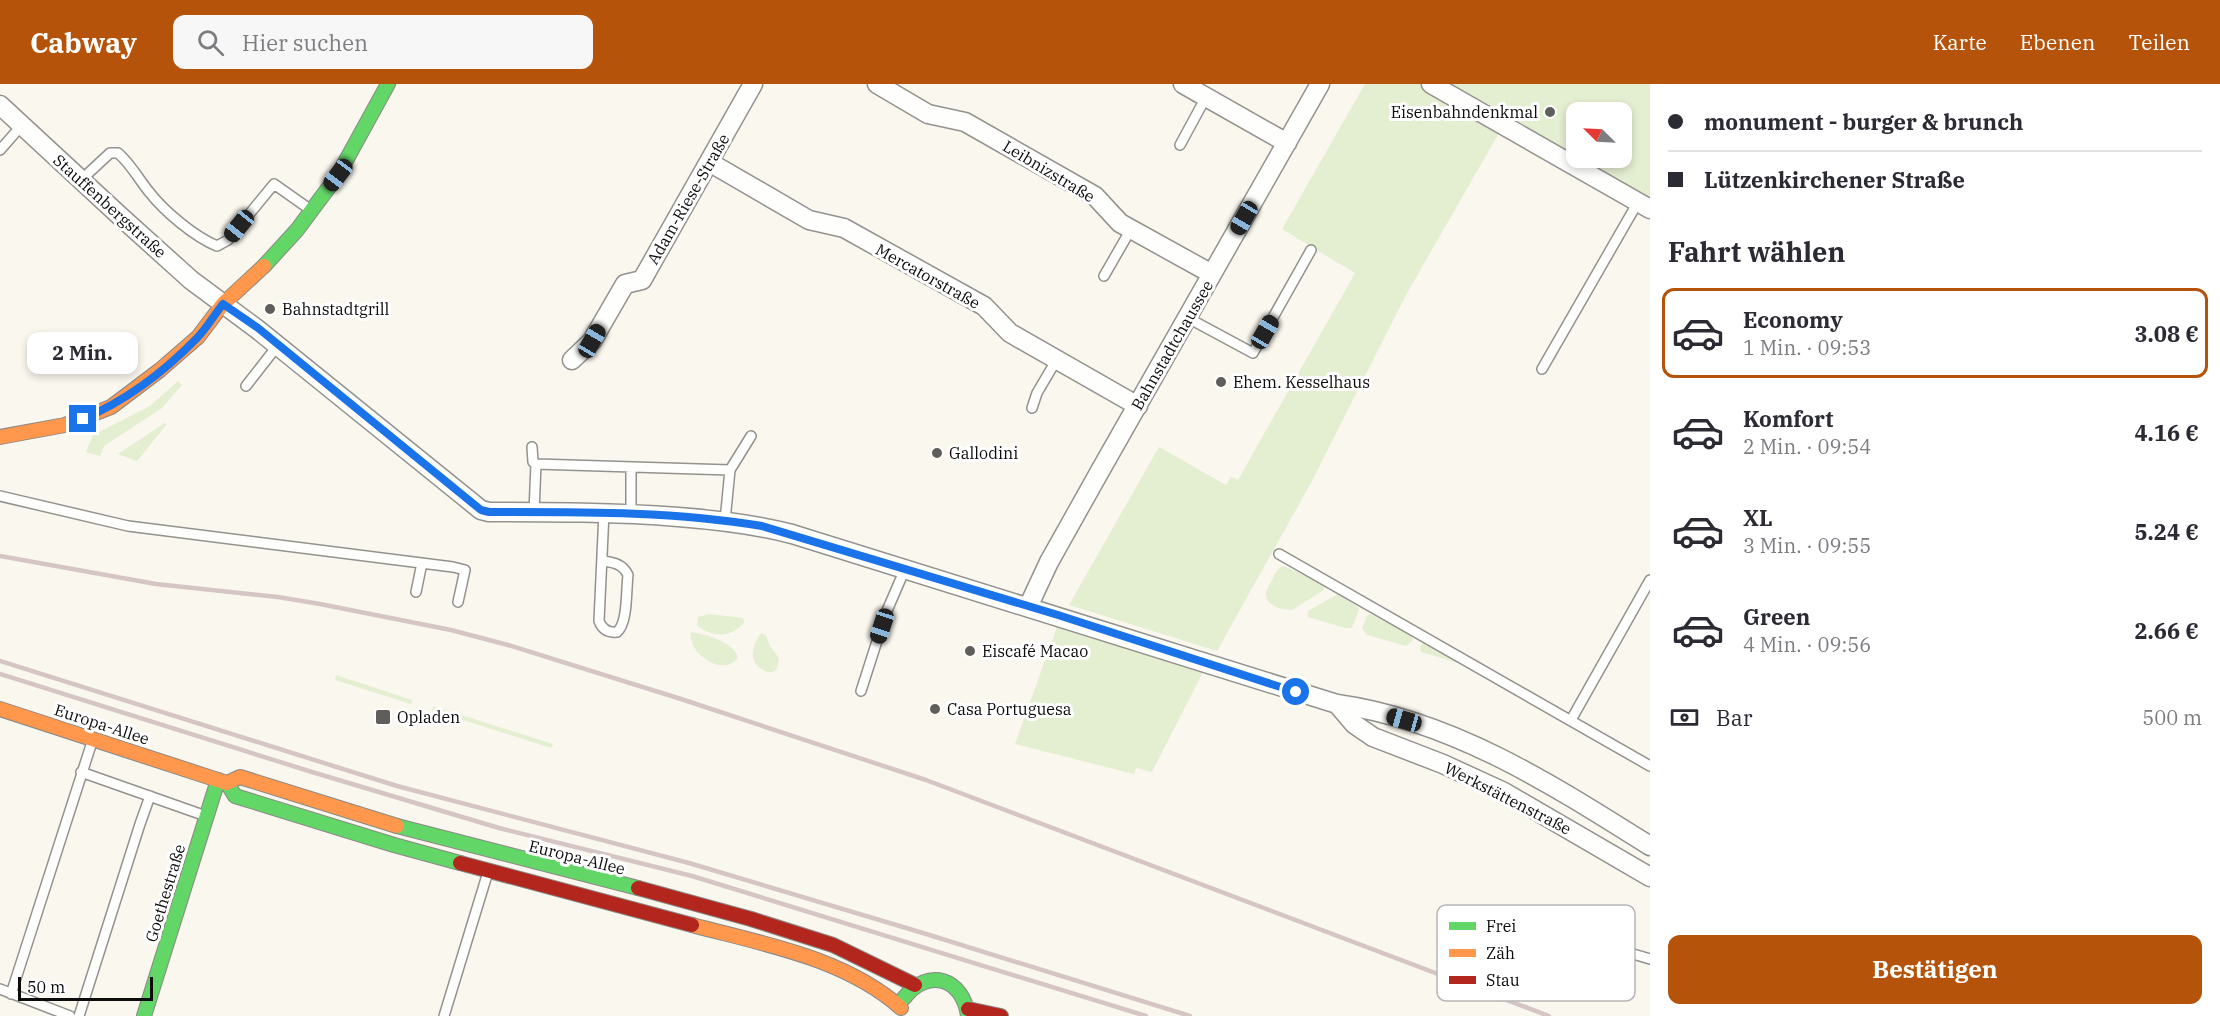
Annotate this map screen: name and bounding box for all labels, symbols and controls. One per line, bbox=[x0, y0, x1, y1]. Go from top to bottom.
search box bbox=[173, 15, 593, 69]
text: Cabway bbox=[30, 24, 137, 61]
icon: search bbox=[194, 26, 227, 59]
text: Hier suchen bbox=[242, 28, 368, 57]
text: Karte bbox=[1933, 28, 1987, 56]
text: Ebenen bbox=[2020, 28, 2095, 56]
text: Teilen bbox=[2128, 28, 2190, 56]
place label: Eisenbahndenkmal bbox=[1391, 102, 1538, 122]
north arrow bbox=[1566, 102, 1632, 168]
map controls bbox=[1566, 102, 1632, 168]
marker: Eisenbahndenkmal bbox=[1543, 105, 1557, 119]
text: monument - burger & brunch bbox=[1704, 107, 2023, 136]
street label: Adam-Riese-Straße bbox=[642, 130, 734, 268]
street label: Leibnizstraße bbox=[999, 136, 1099, 206]
street label: Stauffenbergstraße bbox=[49, 150, 171, 262]
car bbox=[320, 155, 356, 195]
text: Lützenkirchener Straße bbox=[1704, 165, 1965, 194]
car bbox=[1227, 198, 1261, 238]
car bbox=[221, 206, 257, 246]
text: Fahrt wählen bbox=[1668, 234, 1845, 269]
street label: Mercatorstraße bbox=[872, 239, 984, 313]
street label: Bahnstadtchaussee bbox=[1127, 277, 1217, 413]
place label: Bahnstadtgrill bbox=[282, 299, 390, 319]
marker: Bahnstadtgrill bbox=[263, 302, 277, 316]
text: Economy bbox=[1743, 305, 1843, 334]
icon: car bbox=[1671, 306, 1725, 360]
car bbox=[1248, 312, 1282, 352]
text: 3.08 € bbox=[2134, 319, 2199, 348]
car bbox=[575, 321, 609, 361]
callout: 2 Min. bbox=[28, 332, 138, 374]
text: 1 Min. · 09:53 bbox=[1743, 334, 1871, 361]
text: 2 Min. bbox=[52, 339, 113, 366]
place label: Ehem. Kesselhaus bbox=[1233, 372, 1370, 392]
marker: Ehem. Kesselhaus bbox=[1214, 375, 1228, 389]
text: Komfort bbox=[1743, 404, 1833, 433]
route end bbox=[69, 405, 96, 432]
icon: car bbox=[1671, 405, 1725, 459]
text: 4.16 € bbox=[2134, 418, 2199, 447]
text: 2 Min. · 09:54 bbox=[1743, 433, 1871, 460]
place label: Gallodini bbox=[949, 443, 1018, 463]
marker: Gallodini bbox=[930, 446, 944, 460]
text: XL bbox=[1743, 503, 1773, 532]
icon: car bbox=[1671, 504, 1725, 558]
text: 5.24 € bbox=[2134, 517, 2199, 546]
text: 3 Min. · 09:55 bbox=[1743, 532, 1871, 559]
text: Green bbox=[1743, 602, 1810, 631]
icon: car bbox=[1671, 603, 1725, 657]
car bbox=[868, 606, 896, 646]
text: 2.66 € bbox=[2134, 616, 2199, 645]
text: 4 Min. · 09:56 bbox=[1743, 631, 1871, 658]
place label: Eiscafé Macao bbox=[982, 641, 1088, 661]
marker: Eiscafé Macao bbox=[963, 644, 977, 658]
route start bbox=[1282, 678, 1309, 705]
street label: Europa-Allee bbox=[52, 699, 152, 749]
place label: Casa Portuguesa bbox=[947, 699, 1072, 719]
icon: cash bbox=[1668, 701, 1701, 734]
marker: Casa Portuguesa bbox=[928, 702, 942, 716]
text: Bar bbox=[1716, 703, 1753, 732]
text: 500 m bbox=[2142, 704, 2202, 731]
car bbox=[1384, 706, 1424, 734]
place label: Opladen bbox=[397, 707, 460, 727]
marker: Opladen bbox=[374, 708, 392, 726]
street label: Werkstättenstraße bbox=[1441, 757, 1575, 839]
street label: Europa-Allee bbox=[527, 835, 627, 879]
street label: Goethestraße bbox=[141, 842, 189, 944]
legend bbox=[1437, 905, 1635, 1001]
text: Frei bbox=[1486, 916, 1516, 936]
button: Bestätigen bbox=[1668, 935, 2202, 1004]
text: Zäh bbox=[1486, 943, 1515, 963]
text: Stau bbox=[1486, 970, 1520, 990]
scale bar bbox=[18, 974, 153, 1002]
text: 50 m bbox=[27, 977, 65, 997]

